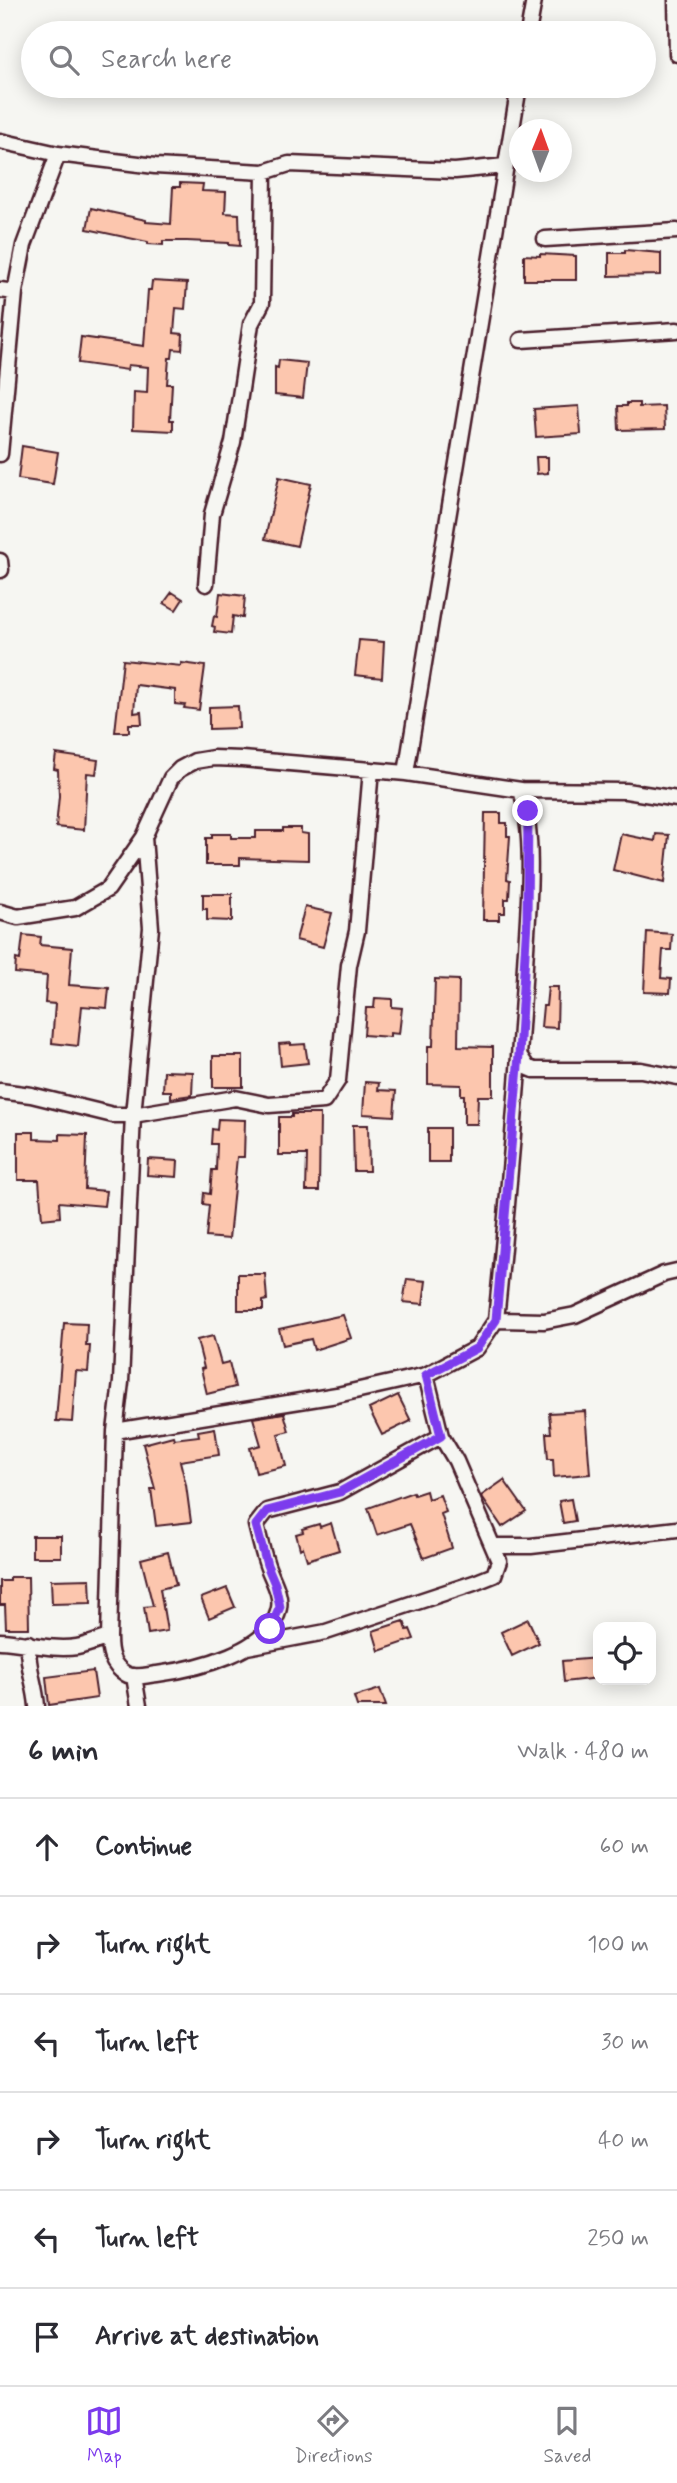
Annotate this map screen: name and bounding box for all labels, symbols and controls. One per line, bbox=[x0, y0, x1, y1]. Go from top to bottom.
search box bbox=[21, 21, 656, 98]
icon: search bbox=[45, 41, 83, 79]
text: Search here bbox=[101, 43, 232, 77]
north arrow bbox=[509, 119, 572, 182]
route end bbox=[512, 795, 543, 826]
route start bbox=[254, 1613, 285, 1644]
map controls bbox=[593, 1622, 656, 1685]
button: locate bbox=[593, 1622, 656, 1685]
text: 6 min bbox=[28, 1732, 99, 1771]
text: Walk · 480 m bbox=[517, 1737, 649, 1767]
icon: ahead bbox=[28, 1828, 66, 1866]
text: Continue bbox=[95, 1830, 192, 1864]
text: 60 m bbox=[600, 1832, 649, 1862]
icon: right bbox=[28, 1926, 66, 1964]
text: Turn right bbox=[95, 1928, 211, 1962]
text: 100 m bbox=[587, 1930, 649, 1960]
icon: left bbox=[28, 2024, 66, 2062]
text: Turn left bbox=[95, 2026, 199, 2060]
text: 30 m bbox=[601, 2028, 649, 2058]
icon: right bbox=[28, 2122, 66, 2160]
text: Turn right bbox=[95, 2124, 211, 2158]
text: 40 m bbox=[598, 2126, 649, 2156]
icon: left bbox=[28, 2220, 66, 2258]
text: Turn left bbox=[95, 2222, 199, 2256]
text: 250 m bbox=[587, 2224, 649, 2254]
icon: arrive bbox=[28, 2318, 66, 2356]
text: Arrive at destination bbox=[95, 2320, 319, 2354]
tab: Map bbox=[85, 2402, 123, 2469]
tab: Directions bbox=[294, 2402, 373, 2469]
tab: Saved bbox=[543, 2402, 591, 2469]

